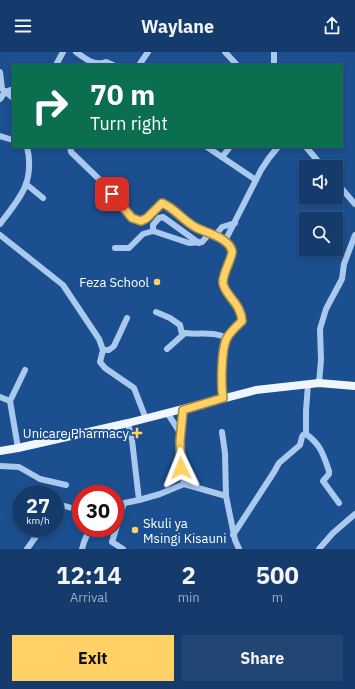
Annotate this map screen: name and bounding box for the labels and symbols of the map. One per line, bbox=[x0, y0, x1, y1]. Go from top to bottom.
pin bbox=[95, 177, 129, 211]
place label: Feza School bbox=[79, 274, 149, 291]
marker: Feza School bbox=[152, 277, 162, 287]
place label: Unicare Pharmacy bbox=[23, 425, 130, 442]
marker: Unicare Pharmacy bbox=[132, 428, 142, 438]
position arrow bbox=[160, 447, 202, 489]
speed limit sign: 30 bbox=[72, 485, 124, 537]
place label: Skuli ya Msingi Kisauni bbox=[143, 515, 227, 547]
marker: Skuli ya Msingi Kisauni bbox=[130, 525, 140, 535]

